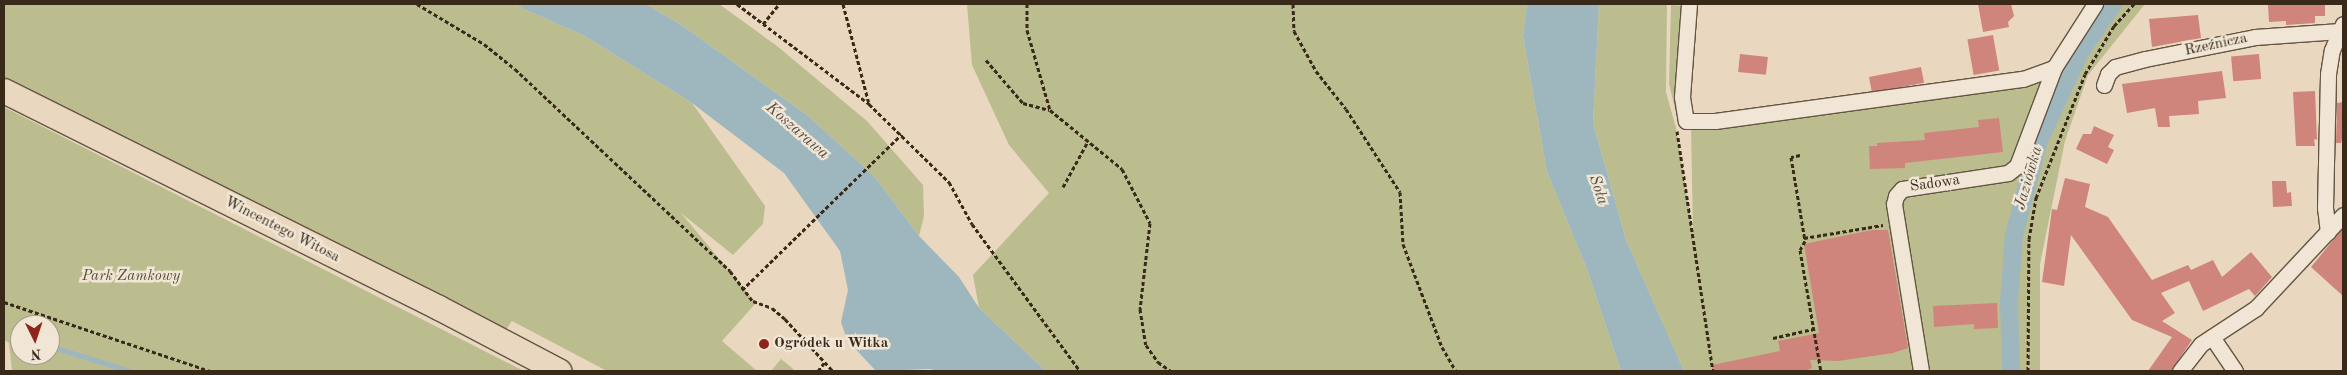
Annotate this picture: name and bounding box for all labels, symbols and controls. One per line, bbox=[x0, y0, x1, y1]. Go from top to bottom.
street label: Rzeźnicza bbox=[2183, 30, 2249, 60]
water label: Koszarawa bbox=[762, 98, 832, 164]
water label: Jaziówka bbox=[2011, 144, 2047, 212]
water label: Soła bbox=[1584, 172, 1612, 208]
street label: Sadowa bbox=[1909, 172, 1961, 196]
street label: Wincentego Witosa bbox=[221, 193, 343, 267]
park label: Park Zamkowy bbox=[82, 268, 180, 286]
north arrow bbox=[10, 315, 60, 365]
place label: Ogródek u Witka bbox=[774, 335, 888, 353]
marker: Ogródek u Witka bbox=[758, 338, 770, 350]
text: N bbox=[30, 347, 42, 361]

